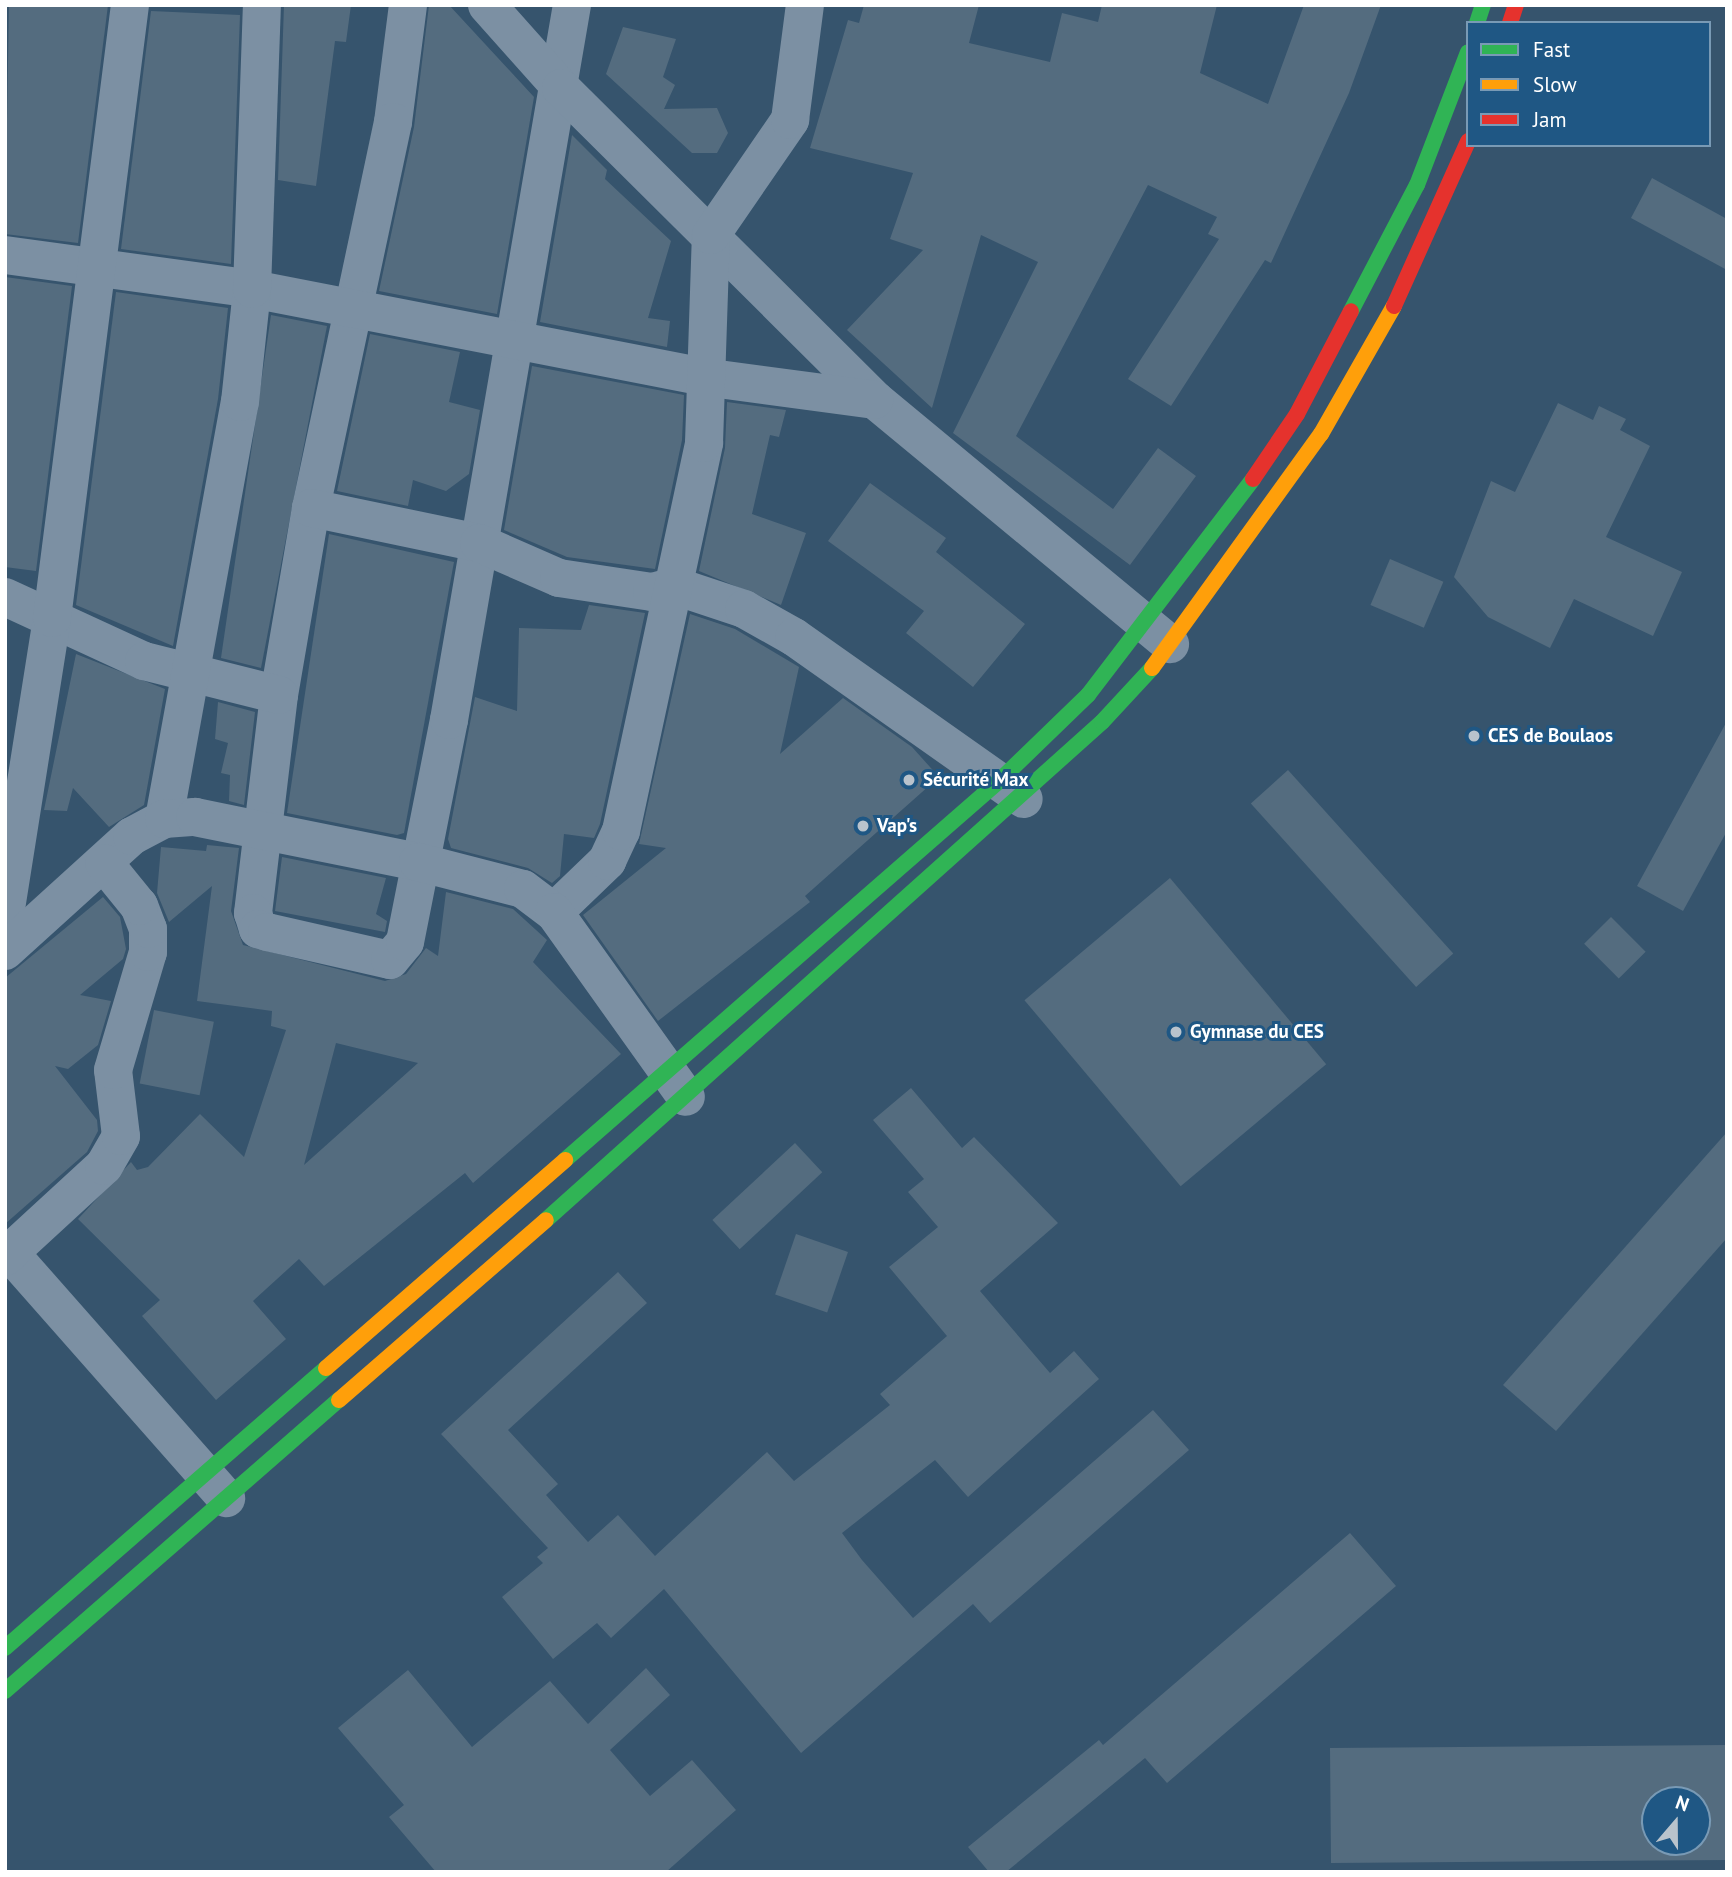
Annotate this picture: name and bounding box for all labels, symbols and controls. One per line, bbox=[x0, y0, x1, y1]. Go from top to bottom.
legend bbox=[1466, 21, 1711, 147]
text: Fast bbox=[1533, 36, 1570, 63]
text: Slow bbox=[1533, 71, 1577, 98]
text: Jam bbox=[1533, 106, 1567, 133]
place label: CES de Boulaos bbox=[1488, 725, 1613, 747]
marker: CES de Boulaos bbox=[1466, 728, 1482, 744]
place label: Sécurité Max bbox=[923, 769, 1028, 791]
marker: Sécurité Max bbox=[901, 772, 917, 788]
place label: Vap's bbox=[877, 815, 917, 837]
marker: Vap's bbox=[855, 818, 871, 834]
place label: Gymnase du CES bbox=[1190, 1021, 1324, 1043]
marker: Gymnase du CES bbox=[1168, 1024, 1184, 1040]
north arrow bbox=[1641, 1786, 1711, 1856]
text: N bbox=[1673, 1790, 1692, 1817]

